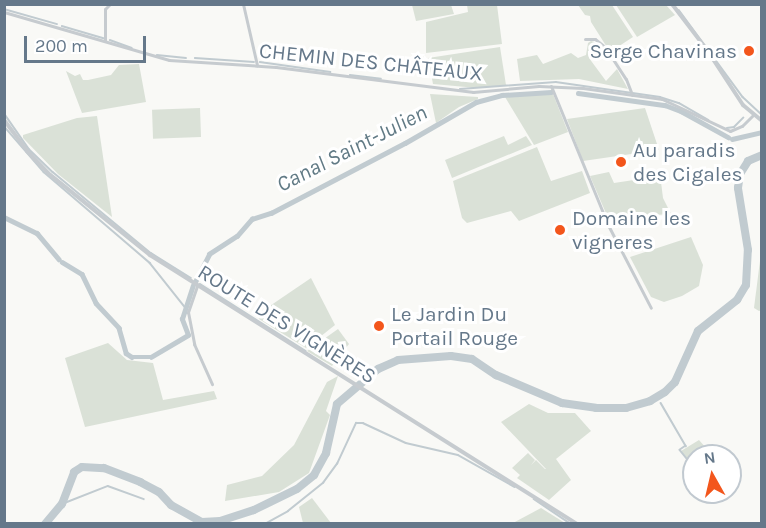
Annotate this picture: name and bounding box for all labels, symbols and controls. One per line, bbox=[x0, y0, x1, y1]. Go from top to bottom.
scale bar bbox=[27, 24, 148, 62]
text: 200 m bbox=[35, 35, 88, 57]
street label: CHEMIN DES CHÂTEAUX bbox=[258, 38, 484, 86]
place label: Serge Chavinas bbox=[589, 38, 737, 64]
marker: Serge Chavinas bbox=[742, 44, 756, 58]
water label: Canal Saint-Julien bbox=[272, 100, 432, 198]
place label: Au paradis des Cigales bbox=[633, 137, 742, 187]
marker: Au paradis des Cigales bbox=[614, 155, 628, 169]
place label: Domaine les vigneres bbox=[572, 205, 691, 255]
marker: Domaine les vigneres bbox=[553, 223, 567, 237]
street label: ROUTE DES VIGNÈRES bbox=[193, 259, 381, 389]
place label: Le Jardin Du Portail Rouge bbox=[391, 301, 518, 351]
marker: Le Jardin Du Portail Rouge bbox=[372, 319, 386, 333]
north arrow bbox=[682, 444, 742, 504]
text: N bbox=[703, 447, 717, 468]

